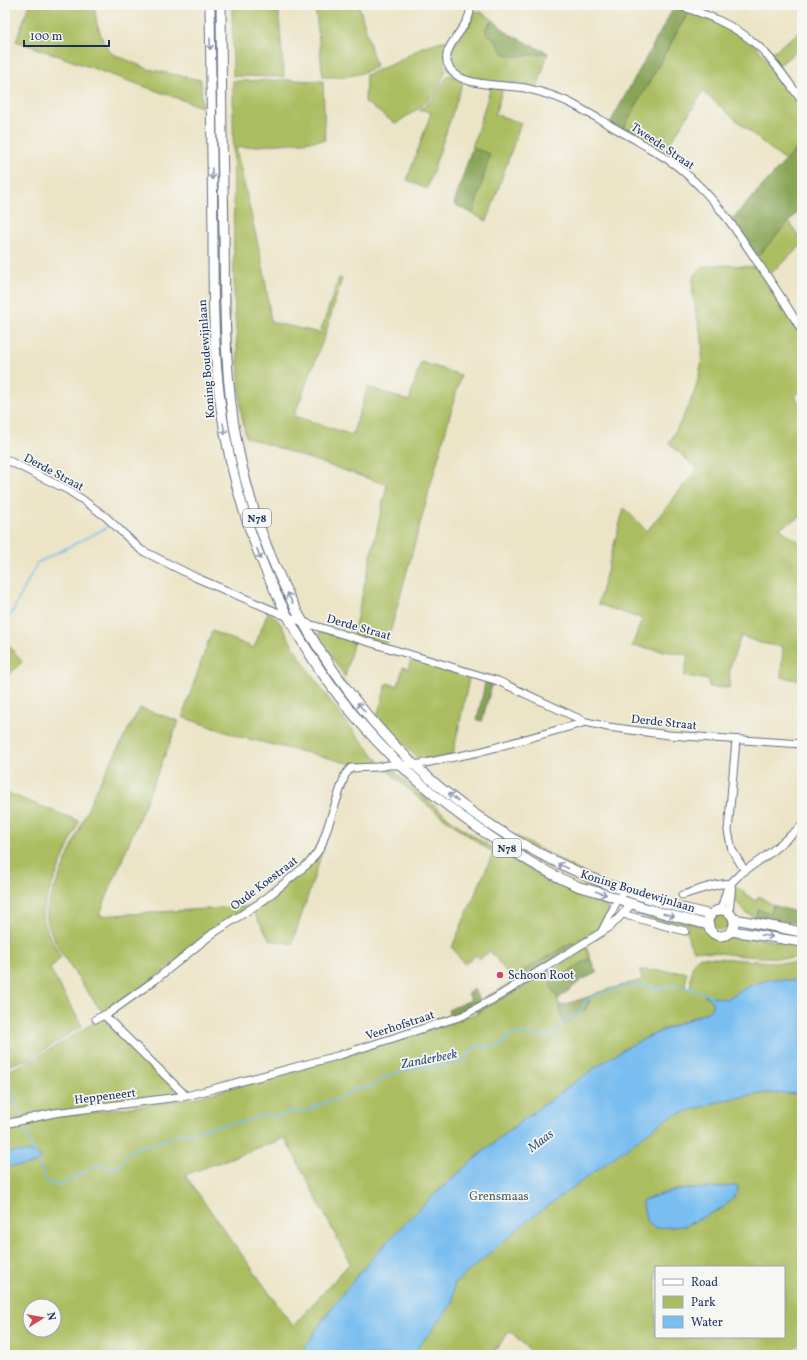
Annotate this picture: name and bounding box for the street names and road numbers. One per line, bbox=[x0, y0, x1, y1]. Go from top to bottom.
street label: Tweede Straat bbox=[627, 120, 697, 174]
street label: Koning Boudewijnlaan bbox=[195, 299, 219, 419]
street label: Derde Straat bbox=[21, 450, 87, 495]
road number: N78 bbox=[243, 509, 271, 527]
street label: Derde Straat bbox=[325, 611, 393, 645]
street label: Derde Straat bbox=[630, 712, 698, 734]
road number: N78 bbox=[493, 839, 521, 857]
street label: Oude Koestraat bbox=[228, 853, 302, 914]
street label: Koning Boudewijnlaan bbox=[578, 867, 697, 917]
street label: Veerhofstraat bbox=[364, 1007, 437, 1045]
street label: Heppeneert bbox=[73, 1085, 137, 1109]

